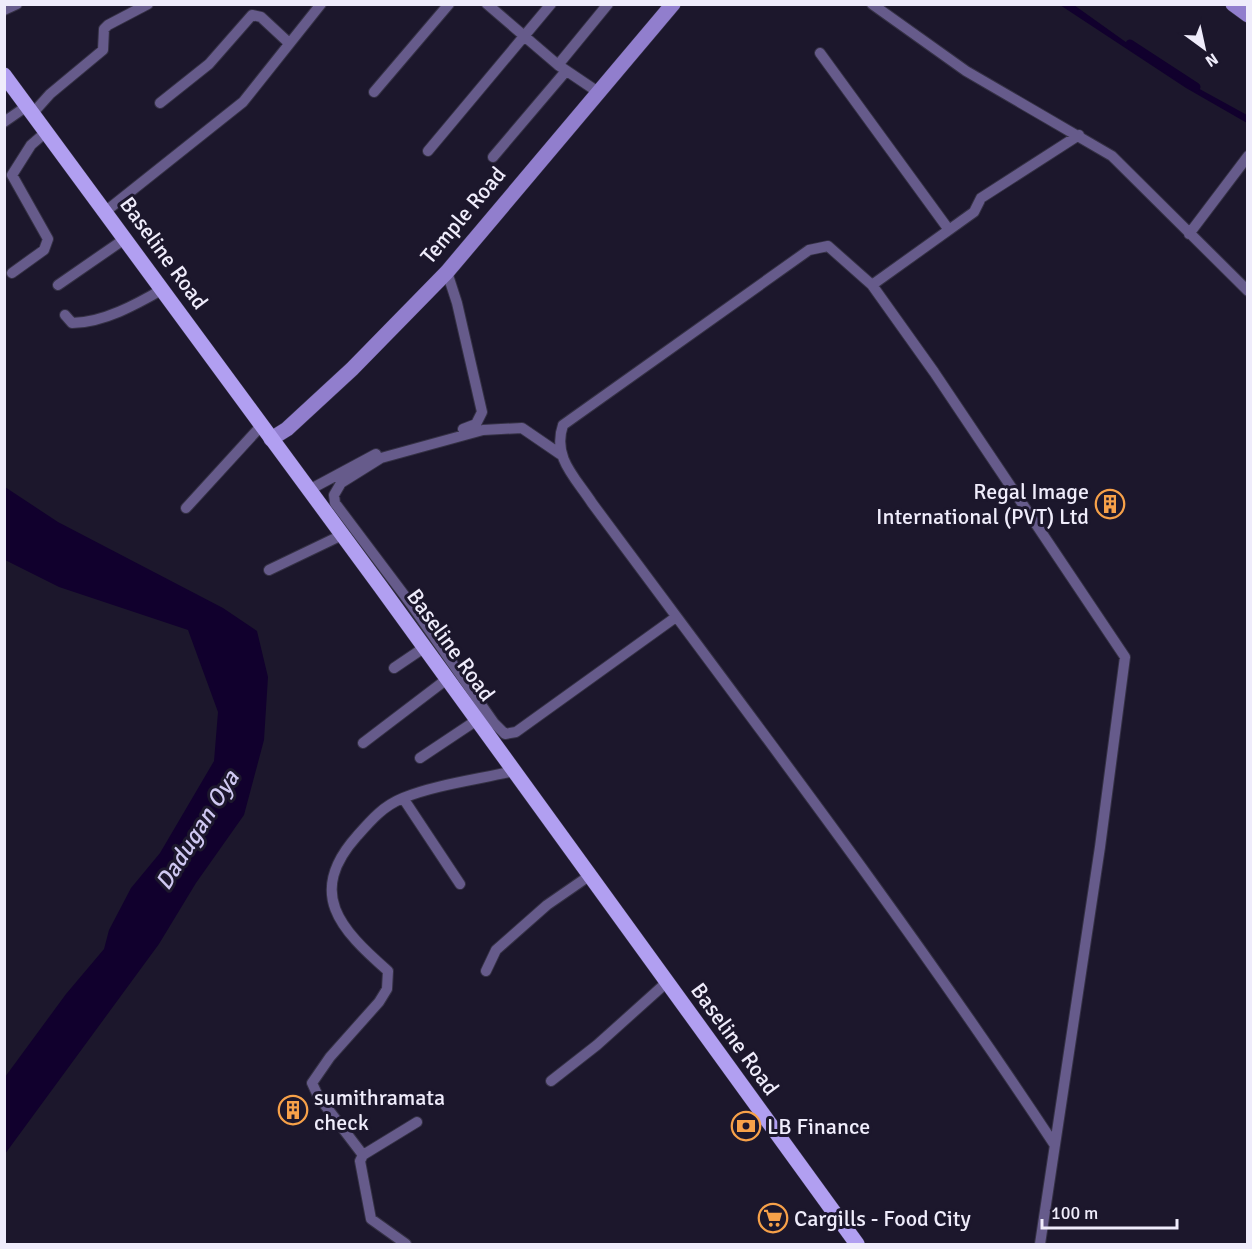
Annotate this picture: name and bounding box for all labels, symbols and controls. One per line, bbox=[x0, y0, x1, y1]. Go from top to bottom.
north arrow bbox=[1174, 18, 1234, 78]
text: N bbox=[1202, 48, 1222, 71]
street label: Temple Road bbox=[415, 161, 511, 269]
street label: Baseline Road bbox=[114, 192, 214, 314]
place label: Regal Image International (PVT) Ltd bbox=[876, 478, 1089, 530]
building icon: Regal Image International (PVT) Ltd bbox=[1094, 488, 1126, 520]
street label: Baseline Road bbox=[401, 584, 501, 706]
water label: Dadugan Oya bbox=[148, 764, 246, 895]
street label: Baseline Road bbox=[685, 978, 785, 1100]
place label: sumithramata check bbox=[314, 1084, 445, 1136]
building icon: sumithramata check bbox=[277, 1094, 309, 1126]
bank icon: LB Finance bbox=[730, 1110, 762, 1142]
place label: LB Finance bbox=[767, 1113, 870, 1140]
scale bar bbox=[1042, 1192, 1177, 1230]
supermarket icon: Cargills - Food City bbox=[757, 1202, 789, 1234]
text: 100 m bbox=[1051, 1202, 1098, 1224]
place label: Cargills - Food City bbox=[794, 1205, 972, 1232]

